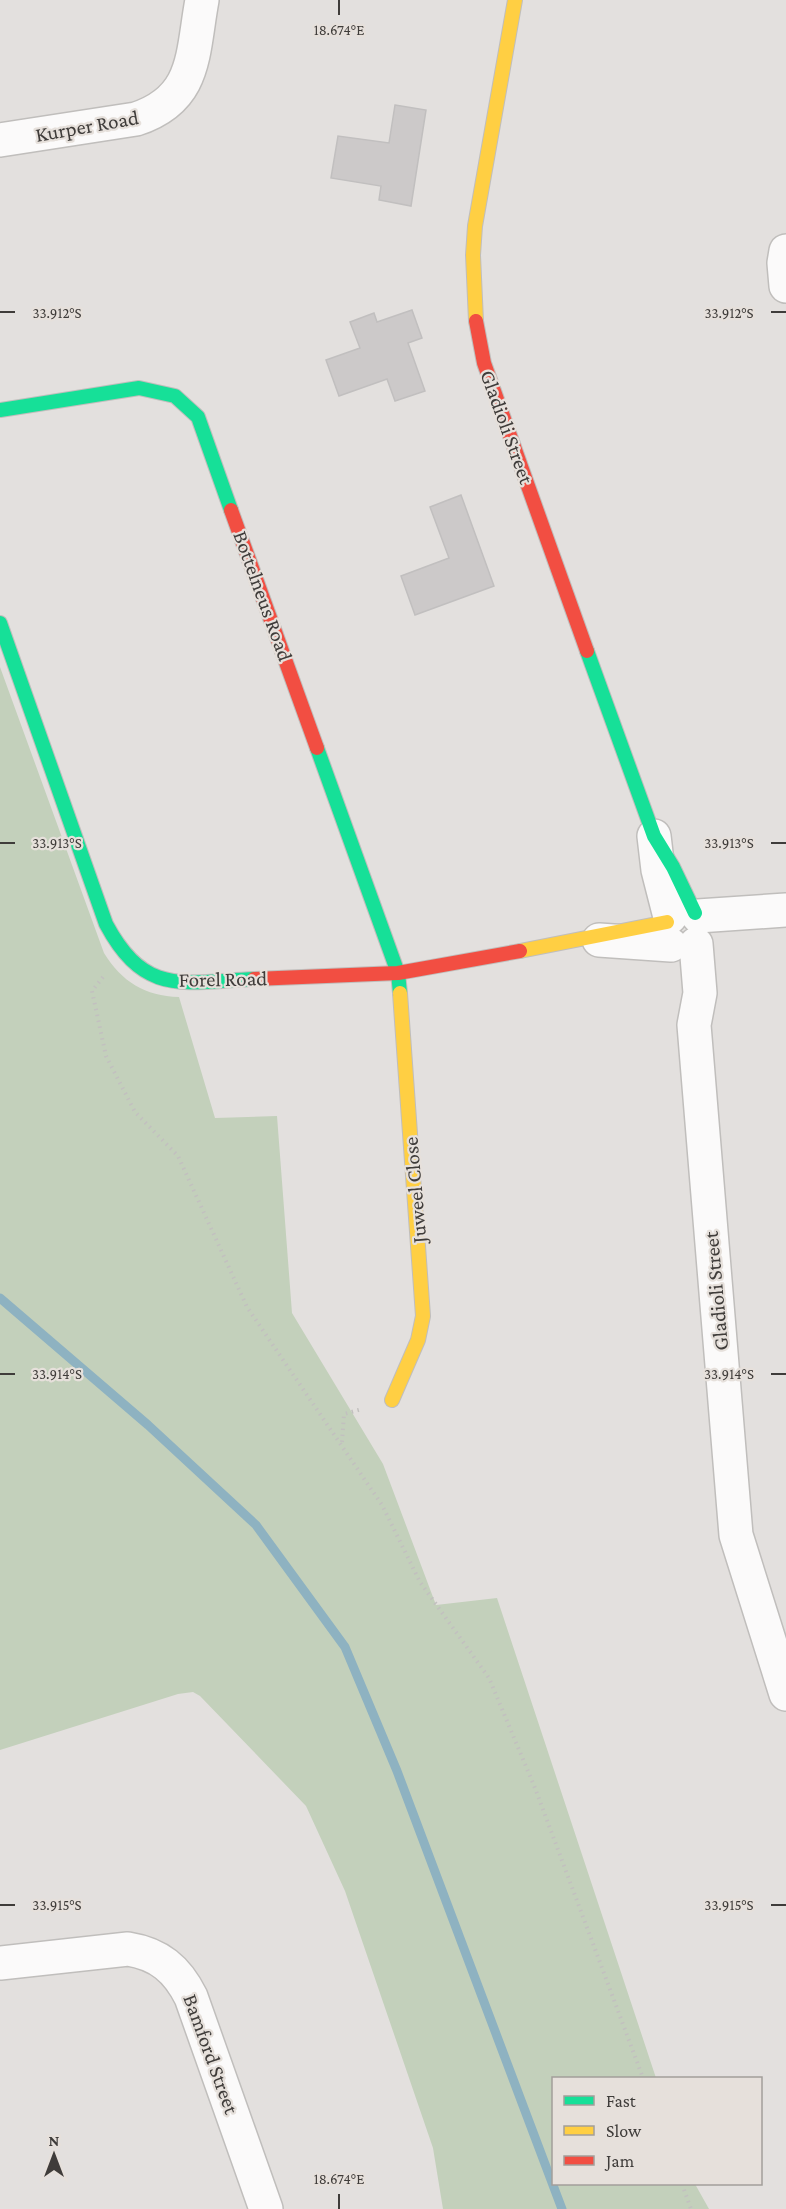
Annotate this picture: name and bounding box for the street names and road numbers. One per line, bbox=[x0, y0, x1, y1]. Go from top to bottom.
street label: Kurper Road bbox=[33, 105, 141, 147]
street label: Gladioli Street bbox=[475, 367, 539, 488]
street label: Bottelneus Road bbox=[228, 528, 298, 664]
street label: Forel Road bbox=[179, 966, 267, 992]
street label: Juweel Close bbox=[398, 1136, 432, 1246]
street label: Gladioli Street bbox=[699, 1229, 733, 1352]
street label: Bamford Street bbox=[178, 1991, 244, 2118]

